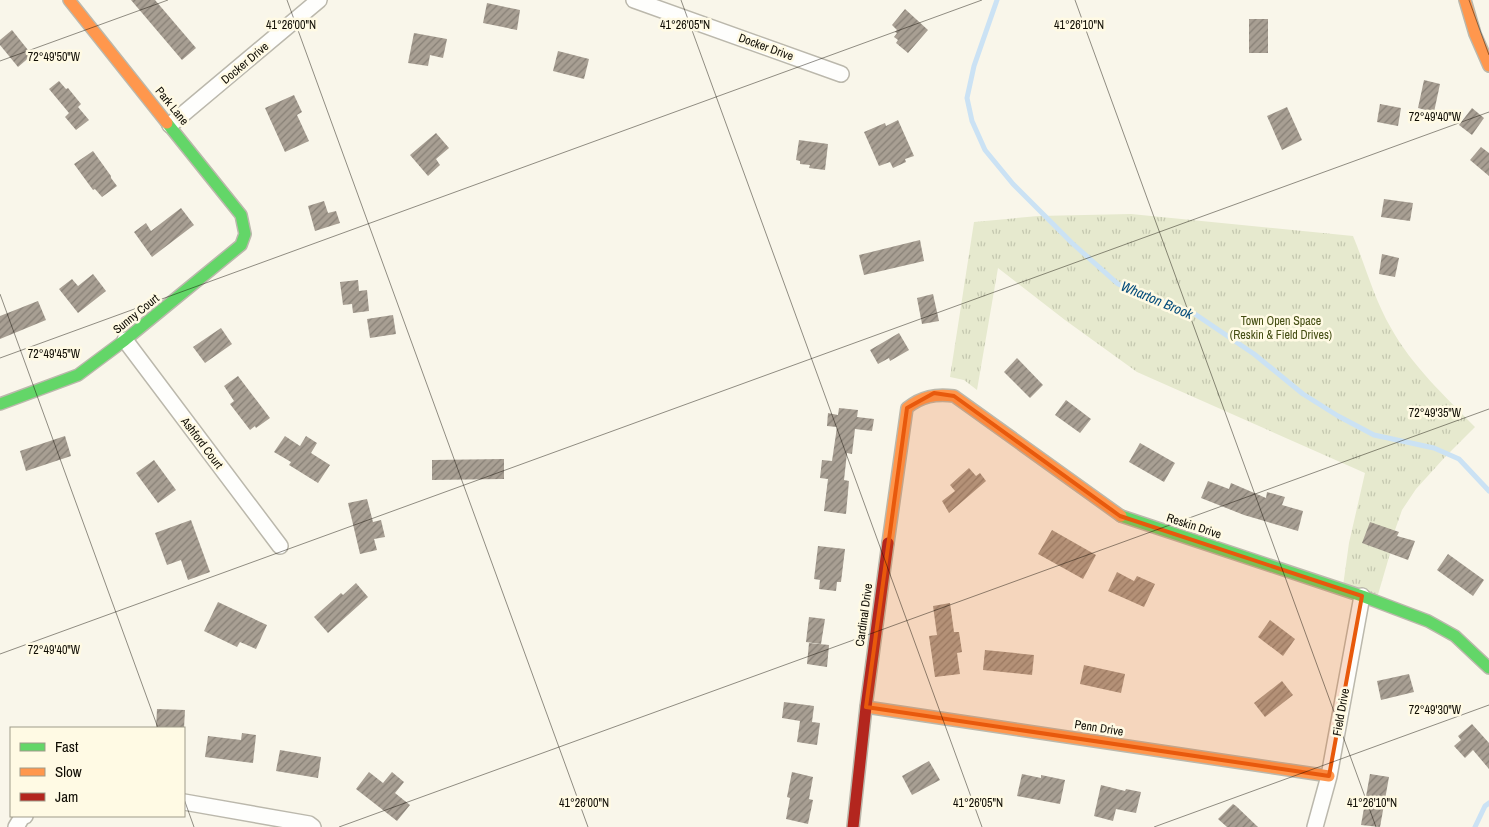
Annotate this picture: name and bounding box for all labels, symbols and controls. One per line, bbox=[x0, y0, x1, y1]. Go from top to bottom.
text: 41°26'00"N bbox=[266, 17, 316, 33]
text: 41°26'05"N bbox=[660, 17, 710, 33]
text: 41°26'10"N bbox=[1054, 17, 1104, 33]
street label: Docker Drive bbox=[736, 30, 796, 64]
street label: Docker Drive bbox=[218, 38, 272, 88]
text: 72°49'50"W bbox=[28, 49, 81, 65]
street label: Park Lane bbox=[152, 84, 192, 128]
text: 72°49'40"W bbox=[1409, 109, 1462, 125]
water label: Wharton Brook bbox=[1118, 277, 1197, 324]
street label: Sunny Court bbox=[110, 290, 162, 337]
park label: Town Open Space (Reskin & Field Drives) bbox=[1230, 313, 1332, 343]
text: 72°49'45"W bbox=[28, 346, 81, 362]
text: 72°49'35"W bbox=[1409, 405, 1462, 421]
street label: Ashford Court bbox=[177, 413, 227, 472]
street label: Reskin Drive bbox=[1164, 510, 1224, 542]
street label: Cardinal Drive bbox=[852, 582, 876, 648]
text: 72°49'40"W bbox=[28, 642, 81, 658]
street label: Field Drive bbox=[1329, 687, 1353, 737]
text: 72°49'30"W bbox=[1409, 702, 1462, 718]
street label: Penn Drive bbox=[1073, 716, 1125, 740]
legend bbox=[10, 727, 185, 817]
text: Fast bbox=[55, 736, 79, 757]
text: Slow bbox=[55, 761, 82, 782]
text: Jam bbox=[55, 786, 78, 807]
text: 41°26'00"N bbox=[559, 795, 609, 811]
text: 41°26'05"N bbox=[953, 795, 1003, 811]
text: 41°26'10"N bbox=[1347, 795, 1397, 811]

